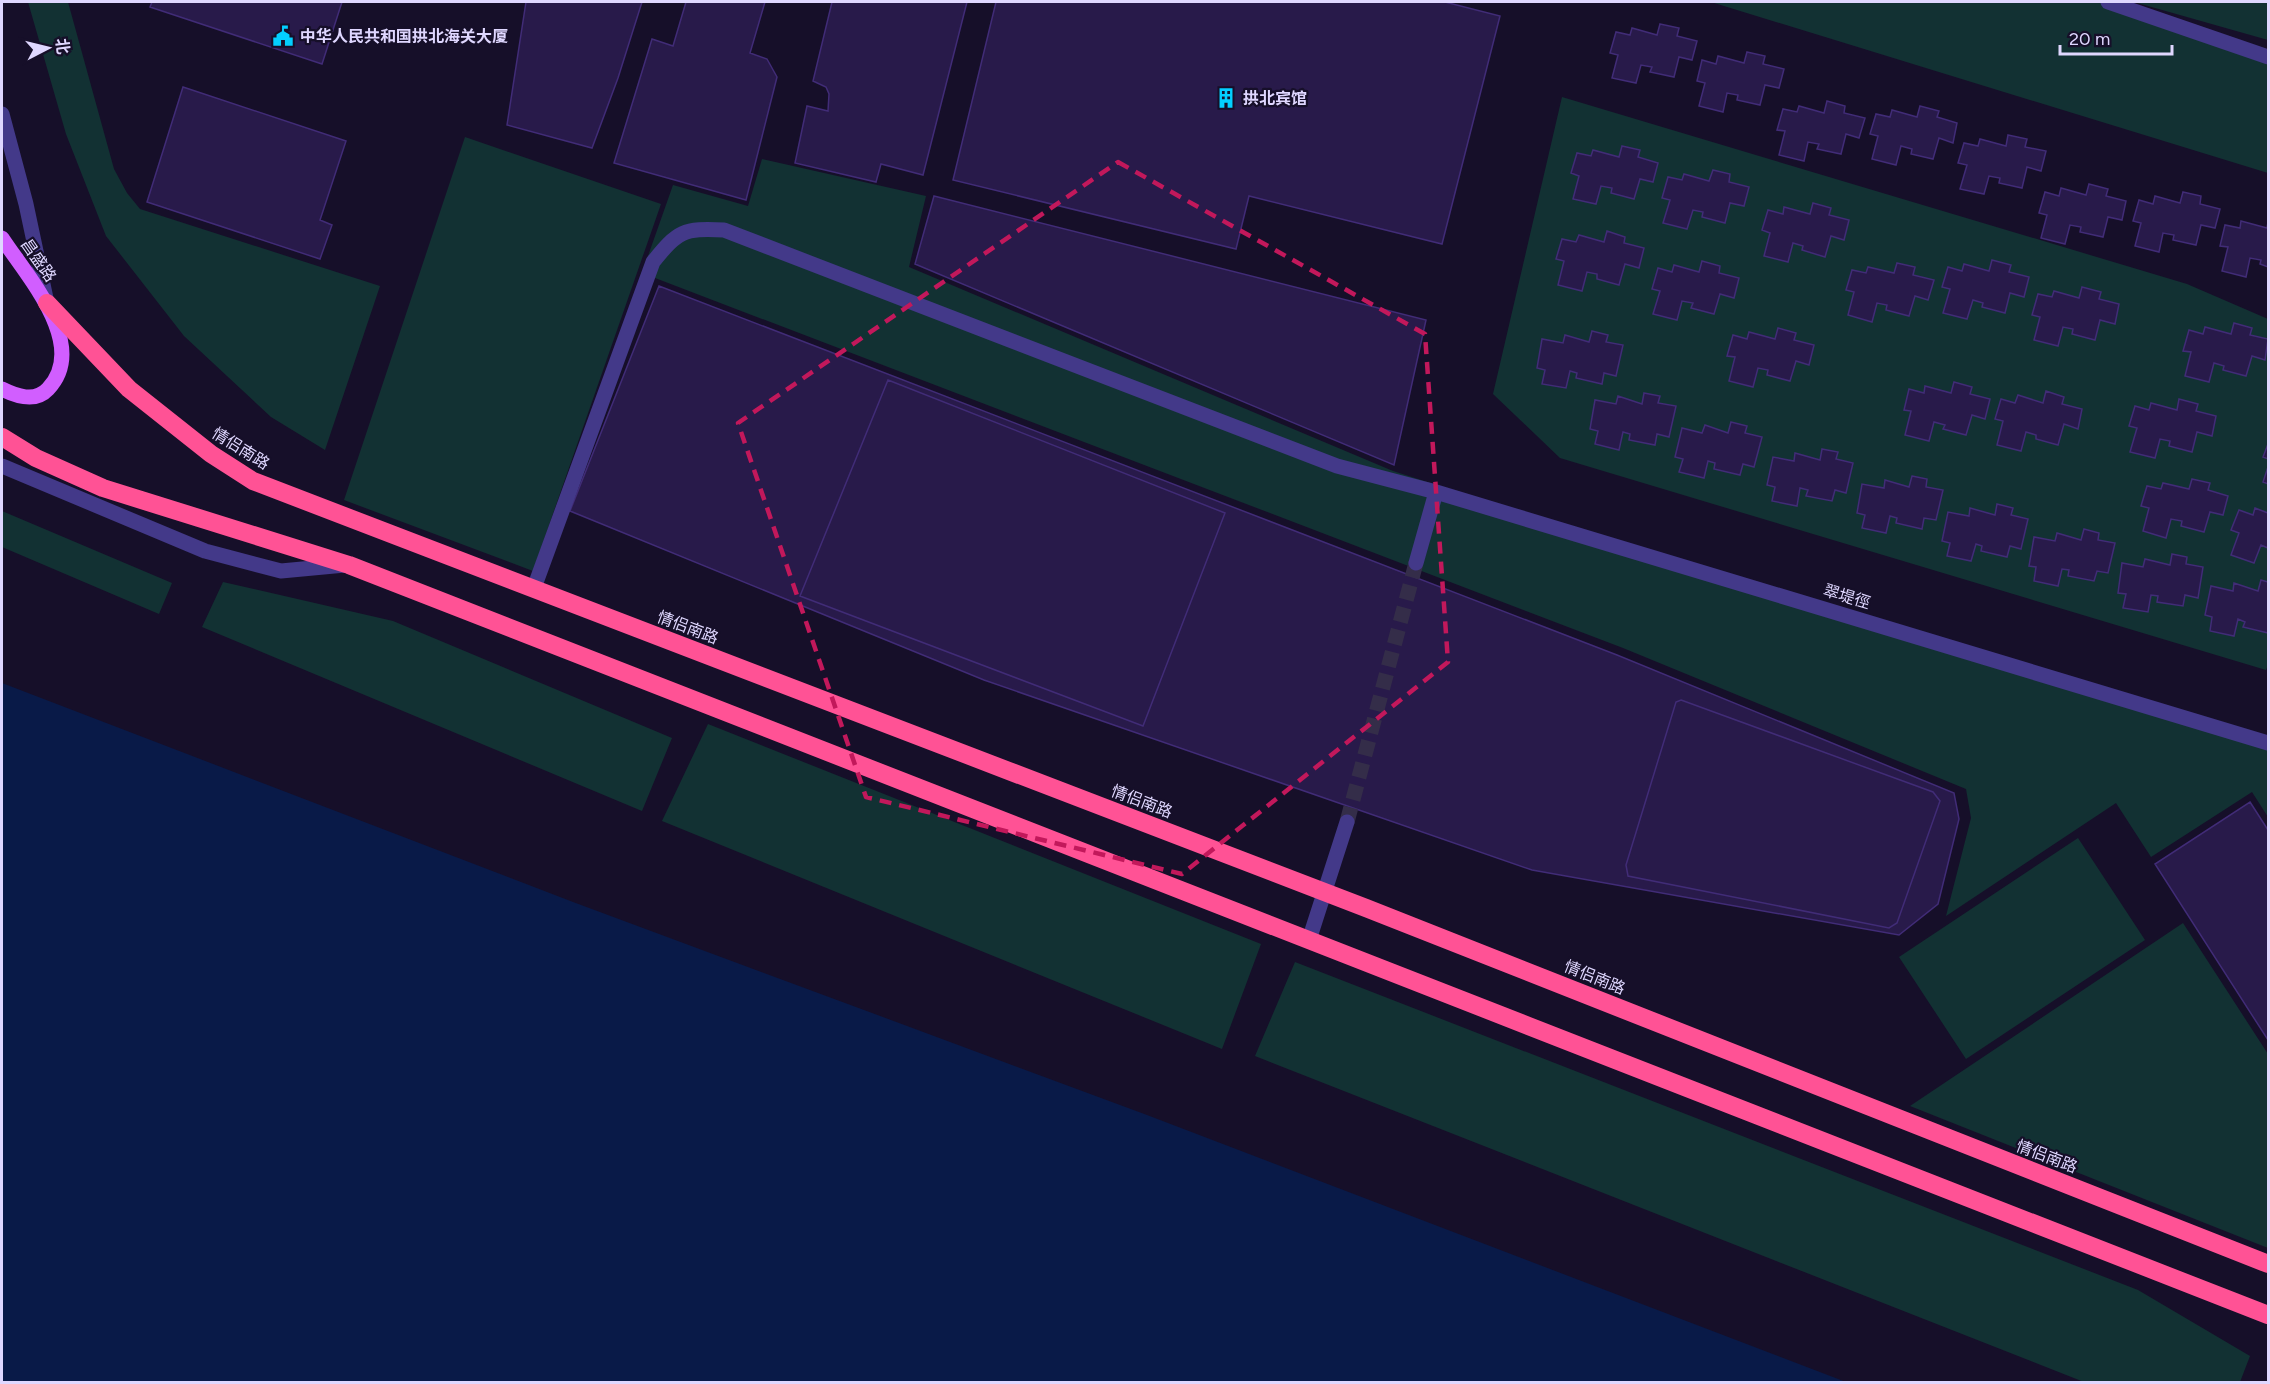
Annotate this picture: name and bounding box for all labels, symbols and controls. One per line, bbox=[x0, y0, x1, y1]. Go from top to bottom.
north arrow bbox=[18, 18, 78, 78]
scale bar bbox=[2060, 18, 2172, 56]
public building icon: 中华人民共和国拱北海关大厦 bbox=[271, 24, 295, 48]
place label: 中华人民共和国拱北海关大厦 bbox=[300, 27, 508, 46]
text: 20 m bbox=[2069, 28, 2110, 50]
text: 北 bbox=[52, 37, 73, 55]
building icon: 拱北宾馆 bbox=[1214, 86, 1238, 110]
place label: 拱北宾馆 bbox=[1243, 89, 1307, 108]
street label: 昌盛路 bbox=[17, 235, 60, 285]
street label: 情侣南路 bbox=[209, 423, 273, 473]
street label: 翠堤徑 bbox=[1821, 580, 1873, 613]
street label: 情侣南路 bbox=[655, 607, 721, 648]
street label: 情侣南路 bbox=[1109, 781, 1175, 822]
street label: 情侣南路 bbox=[1562, 957, 1628, 998]
street label: 情侣南路 bbox=[2014, 1136, 2080, 1177]

